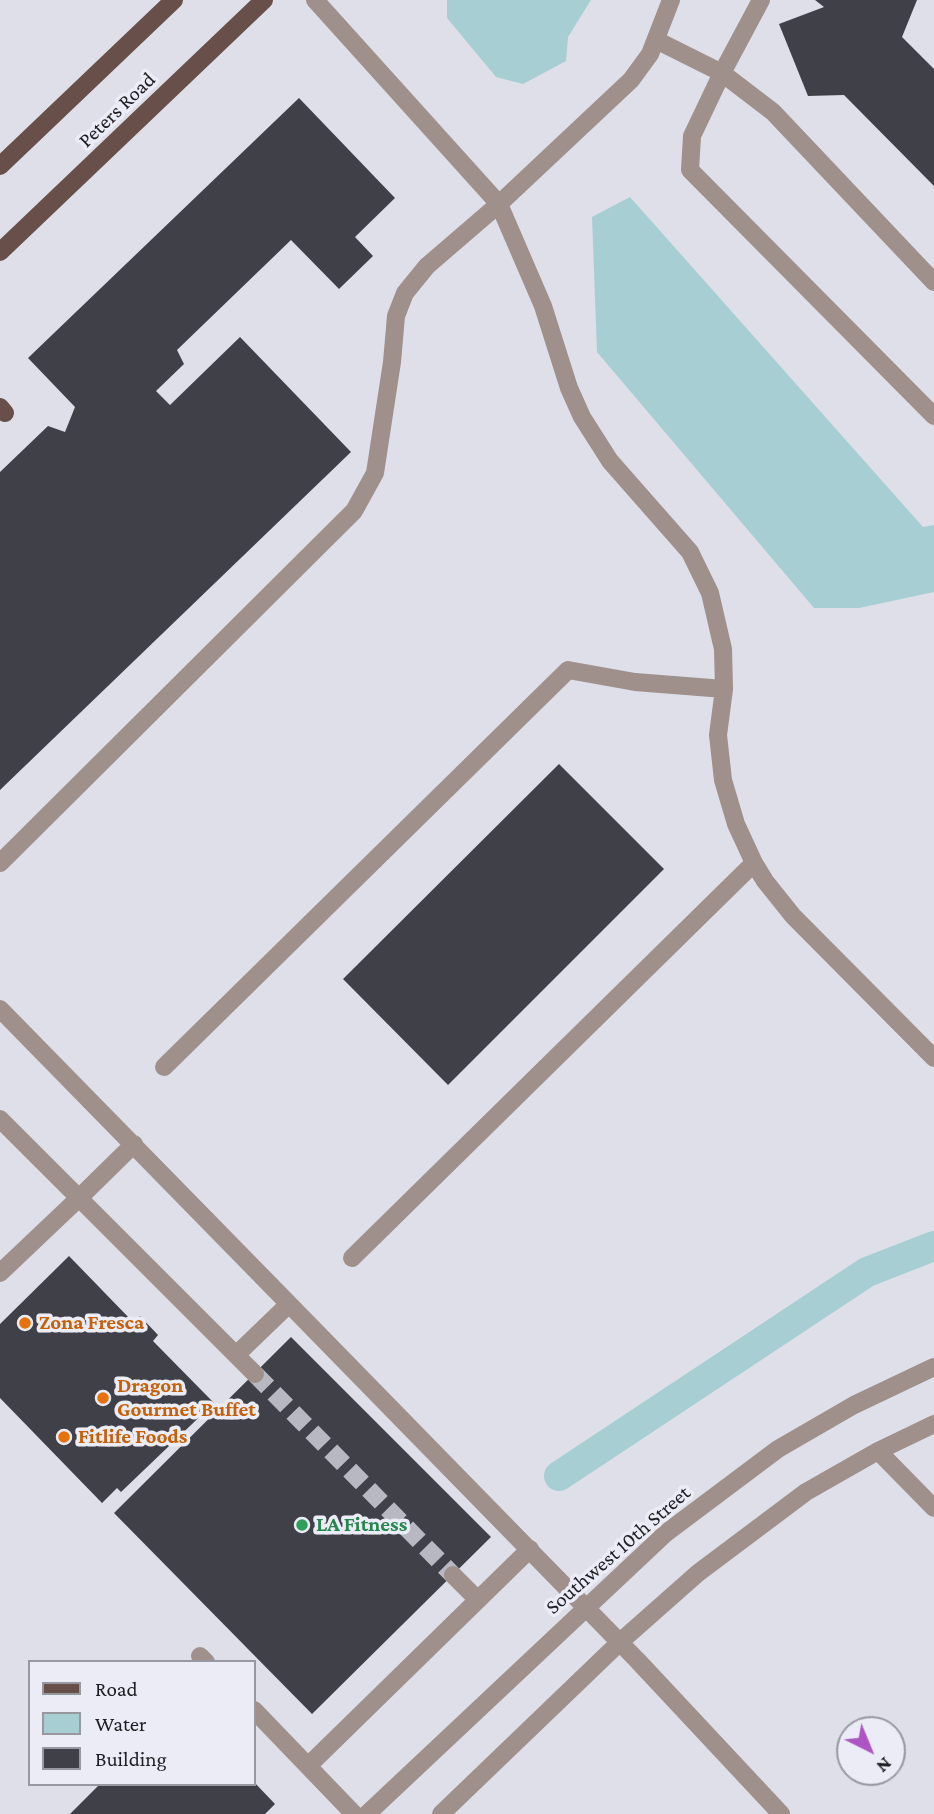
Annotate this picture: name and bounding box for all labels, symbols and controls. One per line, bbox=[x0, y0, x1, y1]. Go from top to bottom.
street label: Peters Road bbox=[73, 67, 161, 153]
place label: Zona Fresca bbox=[39, 1310, 144, 1336]
marker: Zona Fresca bbox=[17, 1315, 33, 1331]
place label: Dragon Gourmet Buffet bbox=[117, 1373, 256, 1423]
marker: Dragon Gourmet Buffet bbox=[95, 1390, 111, 1406]
place label: Fitlife Foods bbox=[78, 1424, 187, 1450]
marker: Fitlife Foods bbox=[56, 1429, 72, 1445]
street label: Southwest 10th Street bbox=[541, 1480, 695, 1620]
place label: LA Fitness bbox=[316, 1512, 407, 1538]
marker: LA Fitness bbox=[294, 1517, 310, 1533]
legend bbox=[28, 1660, 256, 1786]
text: Road bbox=[95, 1677, 138, 1701]
text: Water bbox=[95, 1712, 147, 1736]
north arrow bbox=[836, 1716, 906, 1786]
text: Building bbox=[95, 1747, 167, 1771]
text: N bbox=[872, 1753, 896, 1777]

